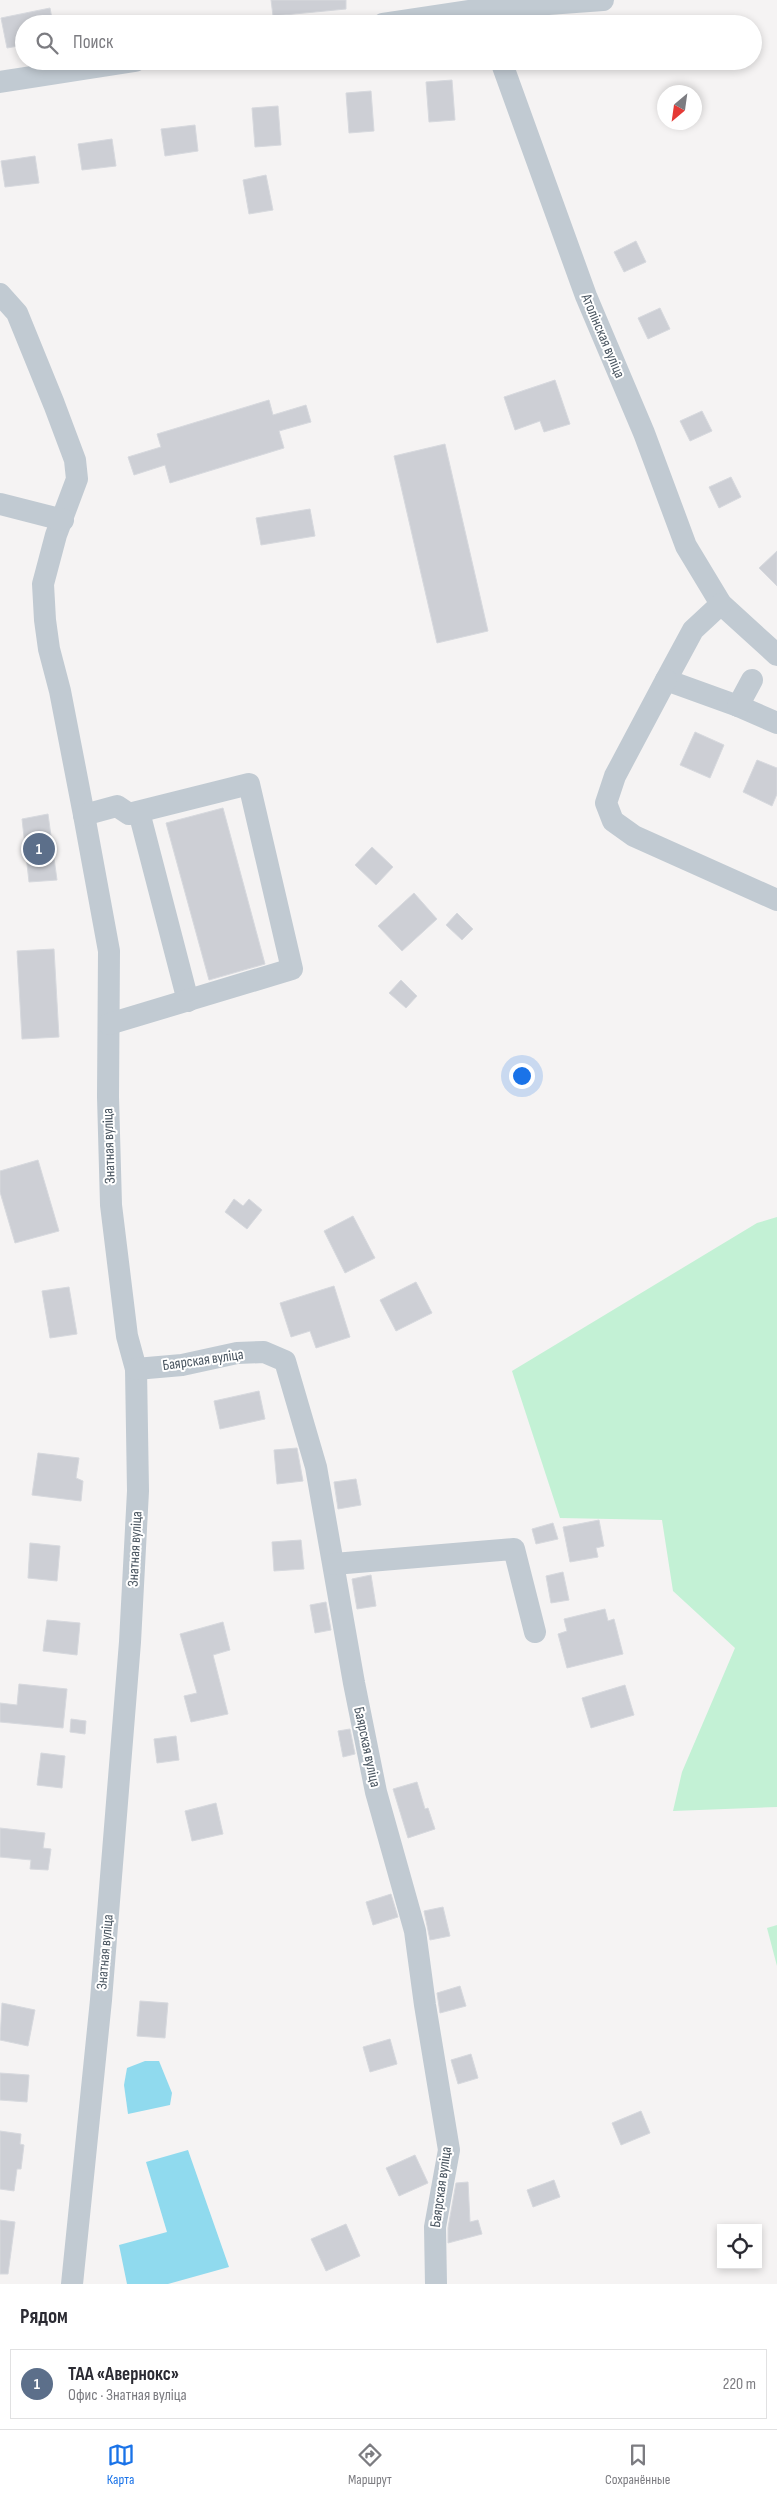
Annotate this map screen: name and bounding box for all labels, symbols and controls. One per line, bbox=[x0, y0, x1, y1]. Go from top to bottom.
search box bbox=[15, 15, 762, 70]
icon: search bbox=[33, 29, 61, 57]
text: Поиск bbox=[73, 31, 113, 54]
north arrow bbox=[657, 85, 702, 130]
street label: Атолінская вуліца bbox=[576, 290, 629, 381]
pin: 1 bbox=[23, 830, 55, 868]
your location bbox=[509, 1063, 535, 1089]
street label: Знатная вуліца bbox=[98, 1108, 120, 1184]
street label: Баярская вуліца bbox=[161, 1345, 245, 1375]
street label: Знатная вуліца bbox=[124, 1510, 146, 1587]
street label: Баярская вуліца bbox=[349, 1705, 385, 1789]
street label: Знатная вуліца bbox=[92, 1913, 118, 1991]
street label: Баярская вуліца bbox=[426, 2145, 456, 2229]
map controls bbox=[717, 2224, 762, 2269]
button: locate bbox=[717, 2224, 762, 2269]
text: Рядом bbox=[20, 2304, 68, 2329]
text: ТАА «Авернокс» bbox=[68, 2363, 179, 2386]
text: 1 bbox=[34, 2375, 40, 2394]
text: 220 m bbox=[723, 2375, 756, 2394]
text: Офис · Знатная вуліца bbox=[68, 2386, 187, 2405]
tab: Карта bbox=[107, 2441, 135, 2488]
tab: Маршрут bbox=[348, 2441, 392, 2488]
tab: Сохранённые bbox=[605, 2441, 670, 2488]

